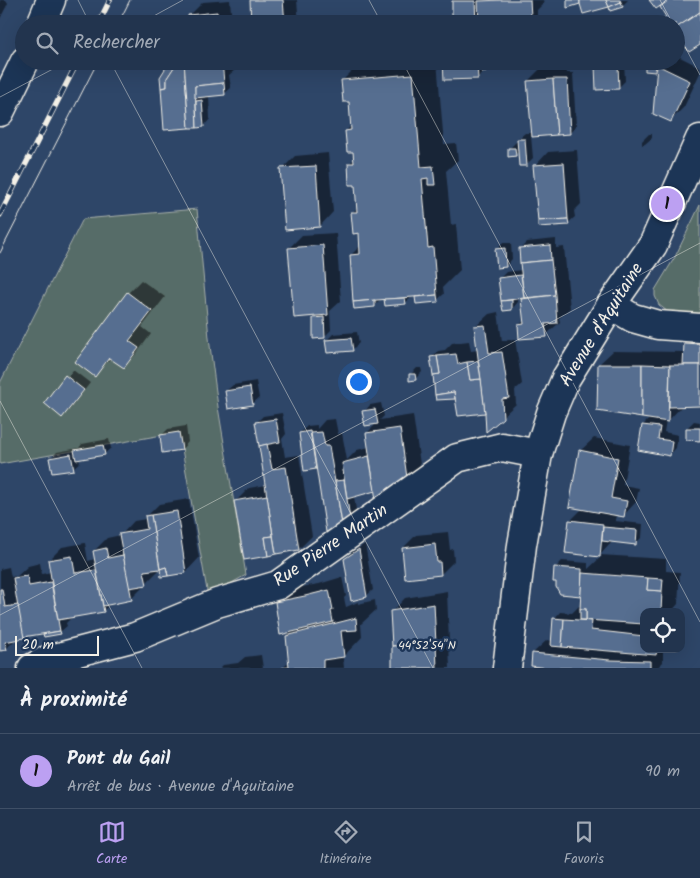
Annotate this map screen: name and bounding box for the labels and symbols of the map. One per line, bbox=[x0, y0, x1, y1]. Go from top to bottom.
pin: 1 bbox=[651, 185, 683, 223]
street label: Avenue d'Aquitaine bbox=[552, 257, 652, 393]
your location bbox=[346, 369, 372, 395]
street label: Rue Pierre Martin bbox=[268, 497, 394, 595]
scale bar bbox=[15, 633, 99, 656]
text: 44°52'54"N bbox=[398, 636, 456, 655]

